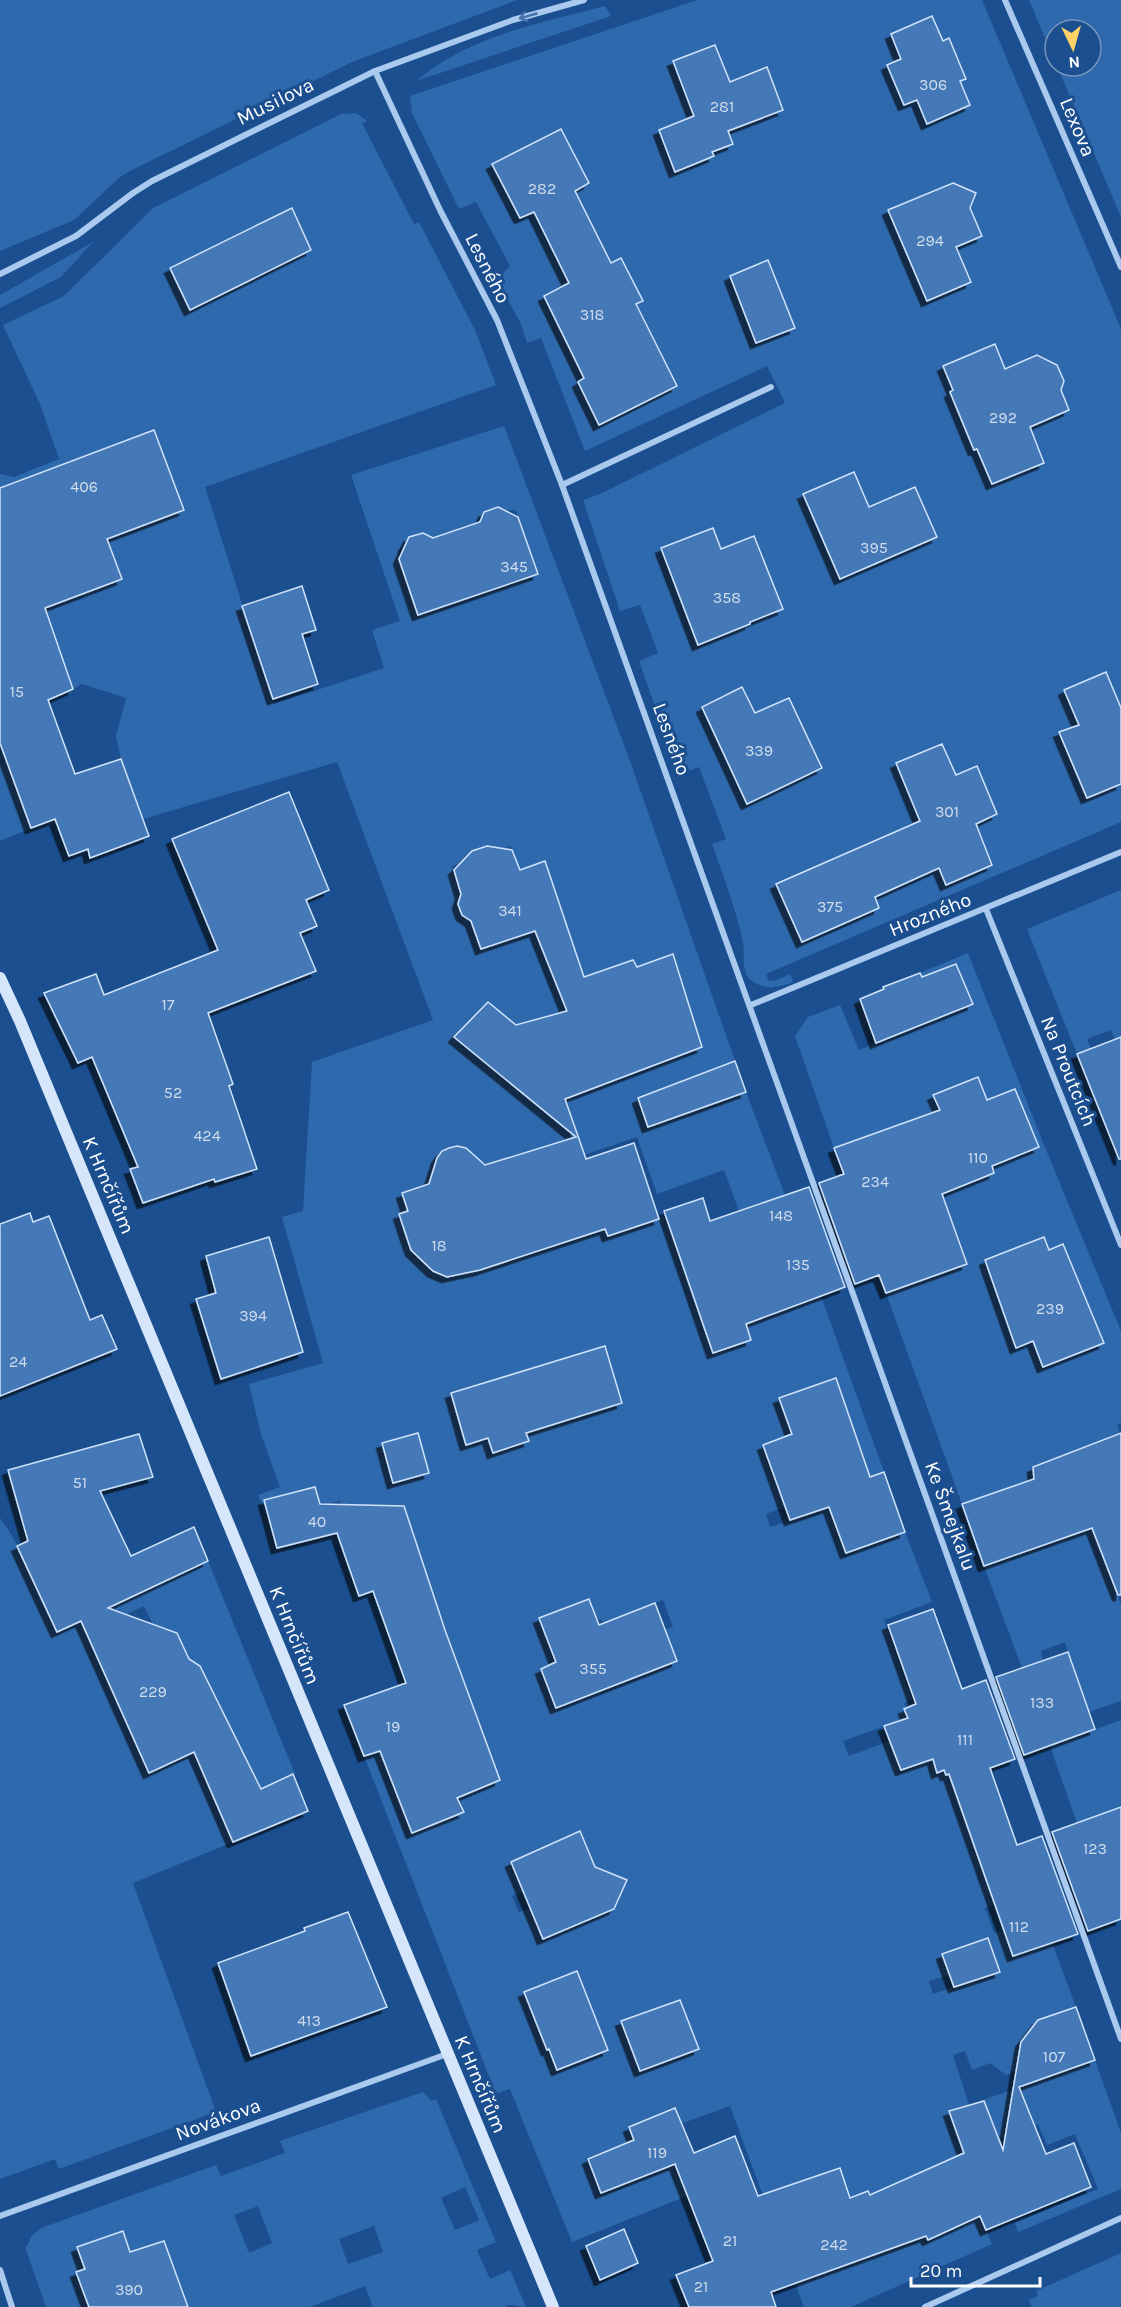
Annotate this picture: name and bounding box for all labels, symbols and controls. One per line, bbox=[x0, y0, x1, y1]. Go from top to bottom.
one-way arrow bbox=[518, 11, 537, 22]
north arrow bbox=[1043, 18, 1103, 78]
text: N bbox=[1068, 52, 1081, 72]
street label: Musilova bbox=[233, 73, 318, 130]
house number: 306 bbox=[919, 75, 947, 94]
street label: Lexova bbox=[1055, 94, 1100, 160]
house number: 281 bbox=[710, 97, 734, 116]
house number: 282 bbox=[528, 179, 556, 198]
street label: Lesného bbox=[460, 229, 515, 307]
house number: 294 bbox=[916, 231, 944, 250]
house number: 318 bbox=[580, 305, 604, 324]
house number: 292 bbox=[989, 408, 1017, 427]
house number: 406 bbox=[70, 477, 98, 496]
house number: 395 bbox=[860, 538, 888, 557]
house number: 345 bbox=[500, 557, 528, 576]
house number: 358 bbox=[713, 588, 741, 607]
house number: 15 bbox=[10, 682, 24, 701]
street label: Lesného bbox=[648, 700, 695, 779]
house number: 339 bbox=[745, 741, 773, 760]
house number: 301 bbox=[935, 802, 959, 821]
street label: Hrozného bbox=[886, 888, 975, 941]
house number: 375 bbox=[817, 897, 843, 916]
house number: 341 bbox=[498, 901, 522, 920]
house number: 17 bbox=[162, 995, 175, 1014]
street label: Na Proutcích bbox=[1036, 1013, 1101, 1130]
house number: 52 bbox=[164, 1083, 182, 1102]
house number: 424 bbox=[193, 1126, 221, 1145]
street label: K Hrnčířům bbox=[78, 1133, 139, 1238]
house number: 110 bbox=[968, 1148, 988, 1167]
house number: 234 bbox=[861, 1172, 889, 1191]
house number: 148 bbox=[769, 1206, 793, 1225]
house number: 18 bbox=[431, 1236, 447, 1255]
house number: 135 bbox=[786, 1255, 810, 1274]
house number: 239 bbox=[1036, 1299, 1064, 1318]
house number: 394 bbox=[239, 1306, 267, 1325]
house number: 24 bbox=[9, 1352, 27, 1371]
street label: Ke Šmejkalu bbox=[920, 1458, 982, 1574]
house number: 51 bbox=[73, 1473, 87, 1492]
house number: 40 bbox=[308, 1512, 326, 1531]
street label: K Hrnčířům bbox=[264, 1583, 325, 1688]
house number: 355 bbox=[579, 1659, 607, 1678]
house number: 229 bbox=[139, 1682, 167, 1701]
house number: 133 bbox=[1030, 1693, 1054, 1712]
house number: 19 bbox=[386, 1717, 400, 1736]
house number: 111 bbox=[957, 1730, 973, 1749]
house number: 123 bbox=[1083, 1839, 1107, 1858]
house number: 112 bbox=[1009, 1917, 1029, 1936]
house number: 413 bbox=[297, 2011, 321, 2030]
street label: K Hrnčířům bbox=[450, 2032, 511, 2137]
house number: 107 bbox=[1043, 2047, 1066, 2066]
street label: Novákova bbox=[172, 2093, 264, 2145]
house number: 119 bbox=[647, 2143, 667, 2162]
house number: 21 bbox=[723, 2231, 737, 2250]
house number: 242 bbox=[820, 2235, 848, 2254]
scale bar bbox=[911, 2250, 1040, 2288]
text: 20 m bbox=[920, 2260, 962, 2282]
house number: 21 bbox=[694, 2277, 708, 2296]
house number: 390 bbox=[115, 2280, 143, 2299]

